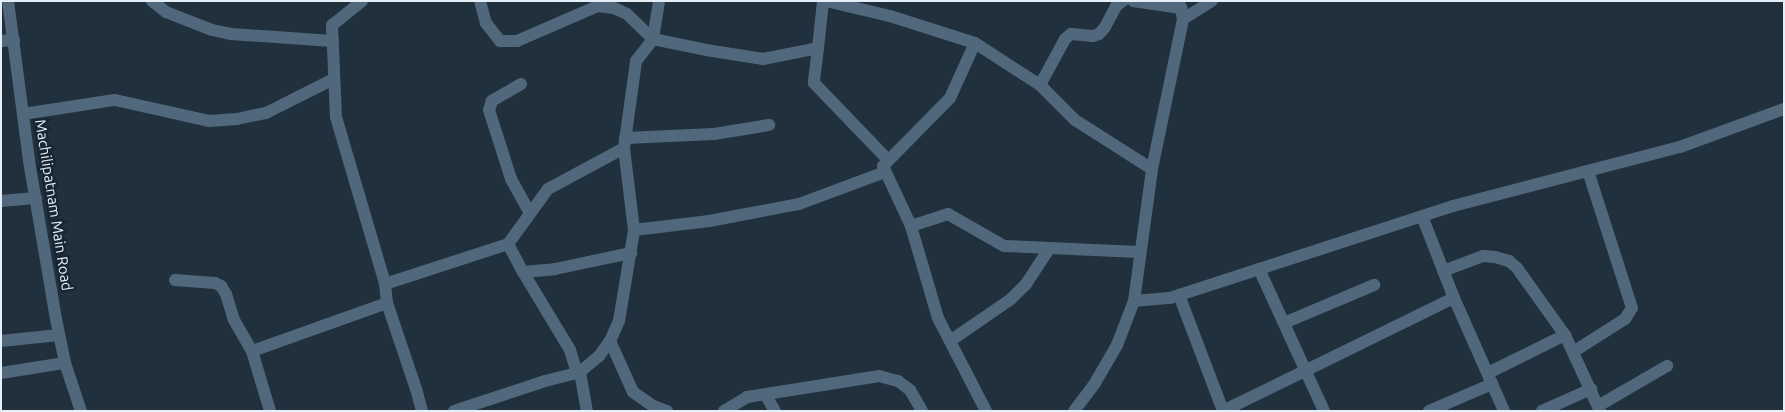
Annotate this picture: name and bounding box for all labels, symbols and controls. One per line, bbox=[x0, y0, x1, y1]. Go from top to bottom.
street label: Machilipatnam Main Road bbox=[32, 118, 76, 292]

